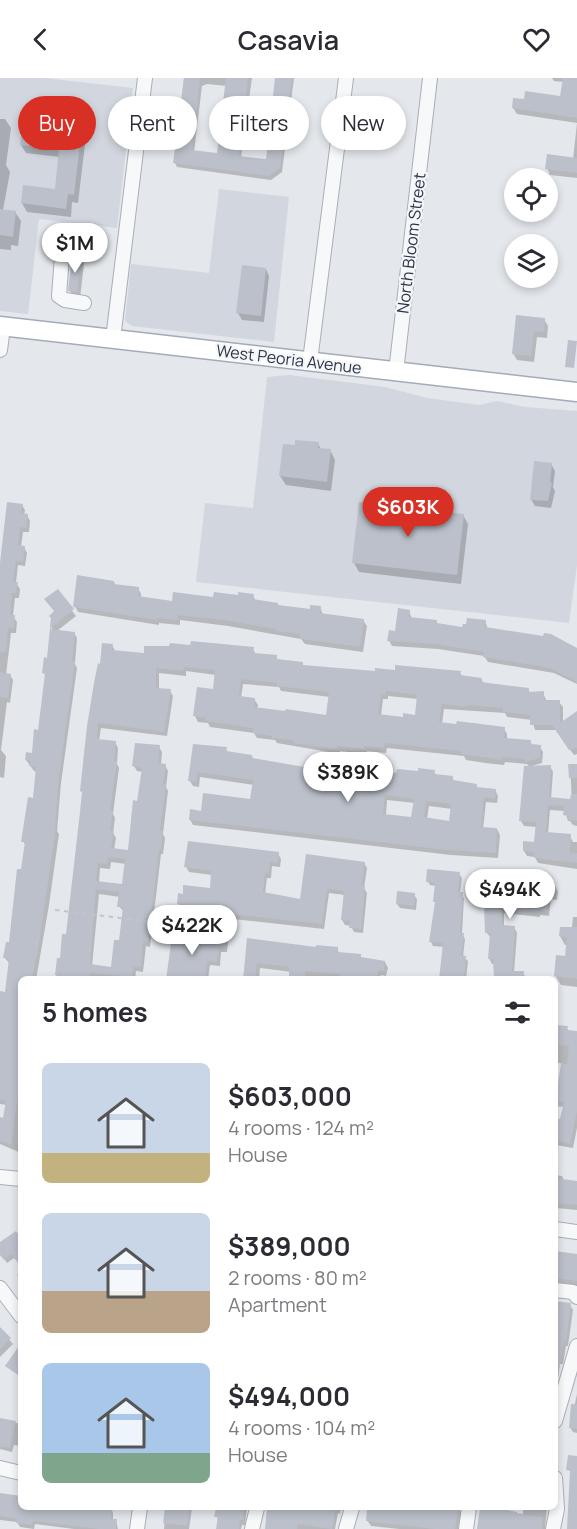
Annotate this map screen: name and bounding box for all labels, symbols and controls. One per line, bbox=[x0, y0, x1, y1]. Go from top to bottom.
text: Casavia bbox=[238, 21, 339, 58]
icon: back bbox=[24, 23, 57, 56]
icon: heart bbox=[520, 23, 553, 56]
chip: Buy bbox=[18, 96, 96, 150]
chip: Rent bbox=[108, 96, 197, 150]
chip: Filters bbox=[209, 96, 309, 150]
chip: New bbox=[321, 96, 406, 150]
map controls bbox=[504, 168, 558, 288]
button: locate bbox=[504, 168, 558, 222]
street label: North Bloom Street bbox=[391, 171, 431, 315]
pin: $1M bbox=[46, 223, 104, 274]
text: $1M bbox=[56, 229, 94, 256]
button: layers bbox=[504, 234, 558, 288]
street label: West Peoria Avenue bbox=[215, 339, 363, 379]
pin: $603K bbox=[366, 487, 450, 538]
text: $603K bbox=[377, 493, 439, 520]
pin: $389K bbox=[306, 752, 390, 803]
text: $389K bbox=[317, 758, 379, 785]
pin: $494K bbox=[468, 869, 552, 920]
text: $494K bbox=[479, 875, 541, 902]
pin: $422K bbox=[150, 905, 234, 956]
text: $422K bbox=[161, 911, 223, 938]
text: 5 homes bbox=[42, 994, 148, 1030]
icon: filters bbox=[501, 996, 534, 1029]
text: $603,000 bbox=[228, 1078, 352, 1114]
icon: home bbox=[90, 1087, 162, 1159]
text: 4 rooms · 124 m² bbox=[228, 1114, 374, 1141]
text: House bbox=[228, 1141, 288, 1168]
text: $389,000 bbox=[228, 1228, 351, 1264]
icon: home bbox=[90, 1237, 162, 1309]
text: 2 rooms · 80 m² bbox=[228, 1264, 367, 1291]
text: Apartment bbox=[228, 1291, 327, 1318]
text: $494,000 bbox=[228, 1378, 350, 1414]
icon: home bbox=[90, 1387, 162, 1459]
text: 4 rooms · 104 m² bbox=[228, 1414, 375, 1441]
text: House bbox=[228, 1441, 288, 1468]

